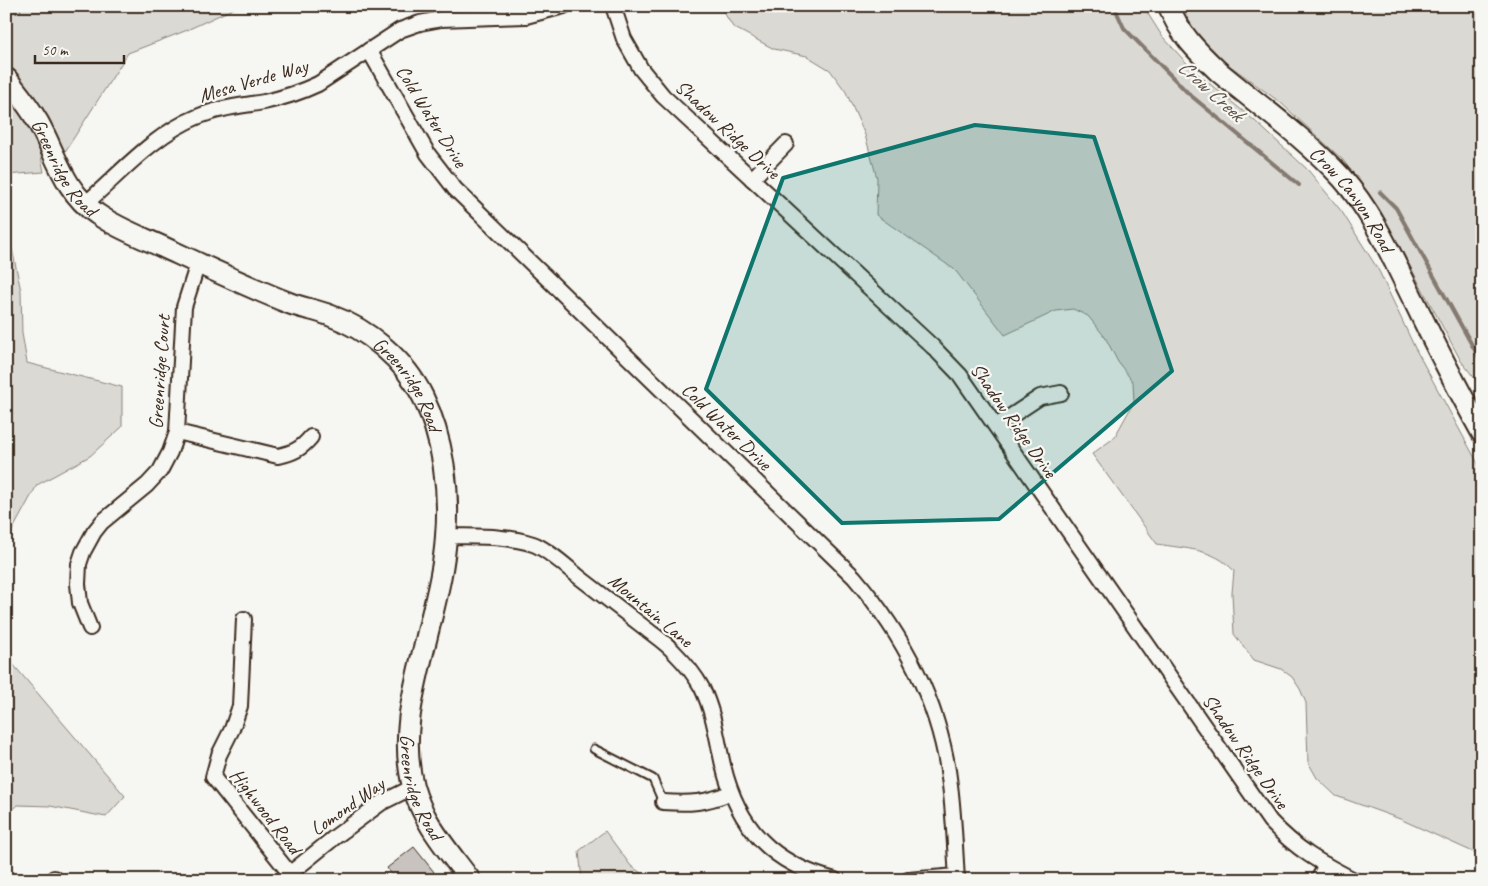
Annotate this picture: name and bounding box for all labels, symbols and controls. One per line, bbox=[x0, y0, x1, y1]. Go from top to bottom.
scale bar bbox=[35, 32, 124, 64]
text: 50 m bbox=[42, 41, 69, 60]
street label: Mesa Verde Way bbox=[196, 52, 312, 108]
water label: Crow Creek bbox=[1173, 54, 1252, 129]
street label: Cold Water Drive bbox=[390, 61, 474, 173]
street label: Shadow Ridge Drive bbox=[670, 74, 787, 185]
street label: Greenridge Road bbox=[26, 114, 104, 225]
street label: Crow Canyon Road bbox=[1304, 141, 1401, 259]
street label: Greenridge Court bbox=[143, 312, 176, 430]
street label: Greenridge Road bbox=[368, 331, 448, 437]
street label: Shadow Ridge Drive bbox=[965, 358, 1063, 484]
street label: Cold Water Drive bbox=[676, 377, 778, 477]
street label: Mountain Lane bbox=[603, 568, 699, 654]
street label: Shadow Ridge Drive bbox=[1197, 689, 1295, 815]
street label: Greenridge Road bbox=[395, 734, 450, 848]
street label: Highwood Road bbox=[224, 763, 309, 862]
street label: Lomond Way bbox=[305, 771, 391, 841]

